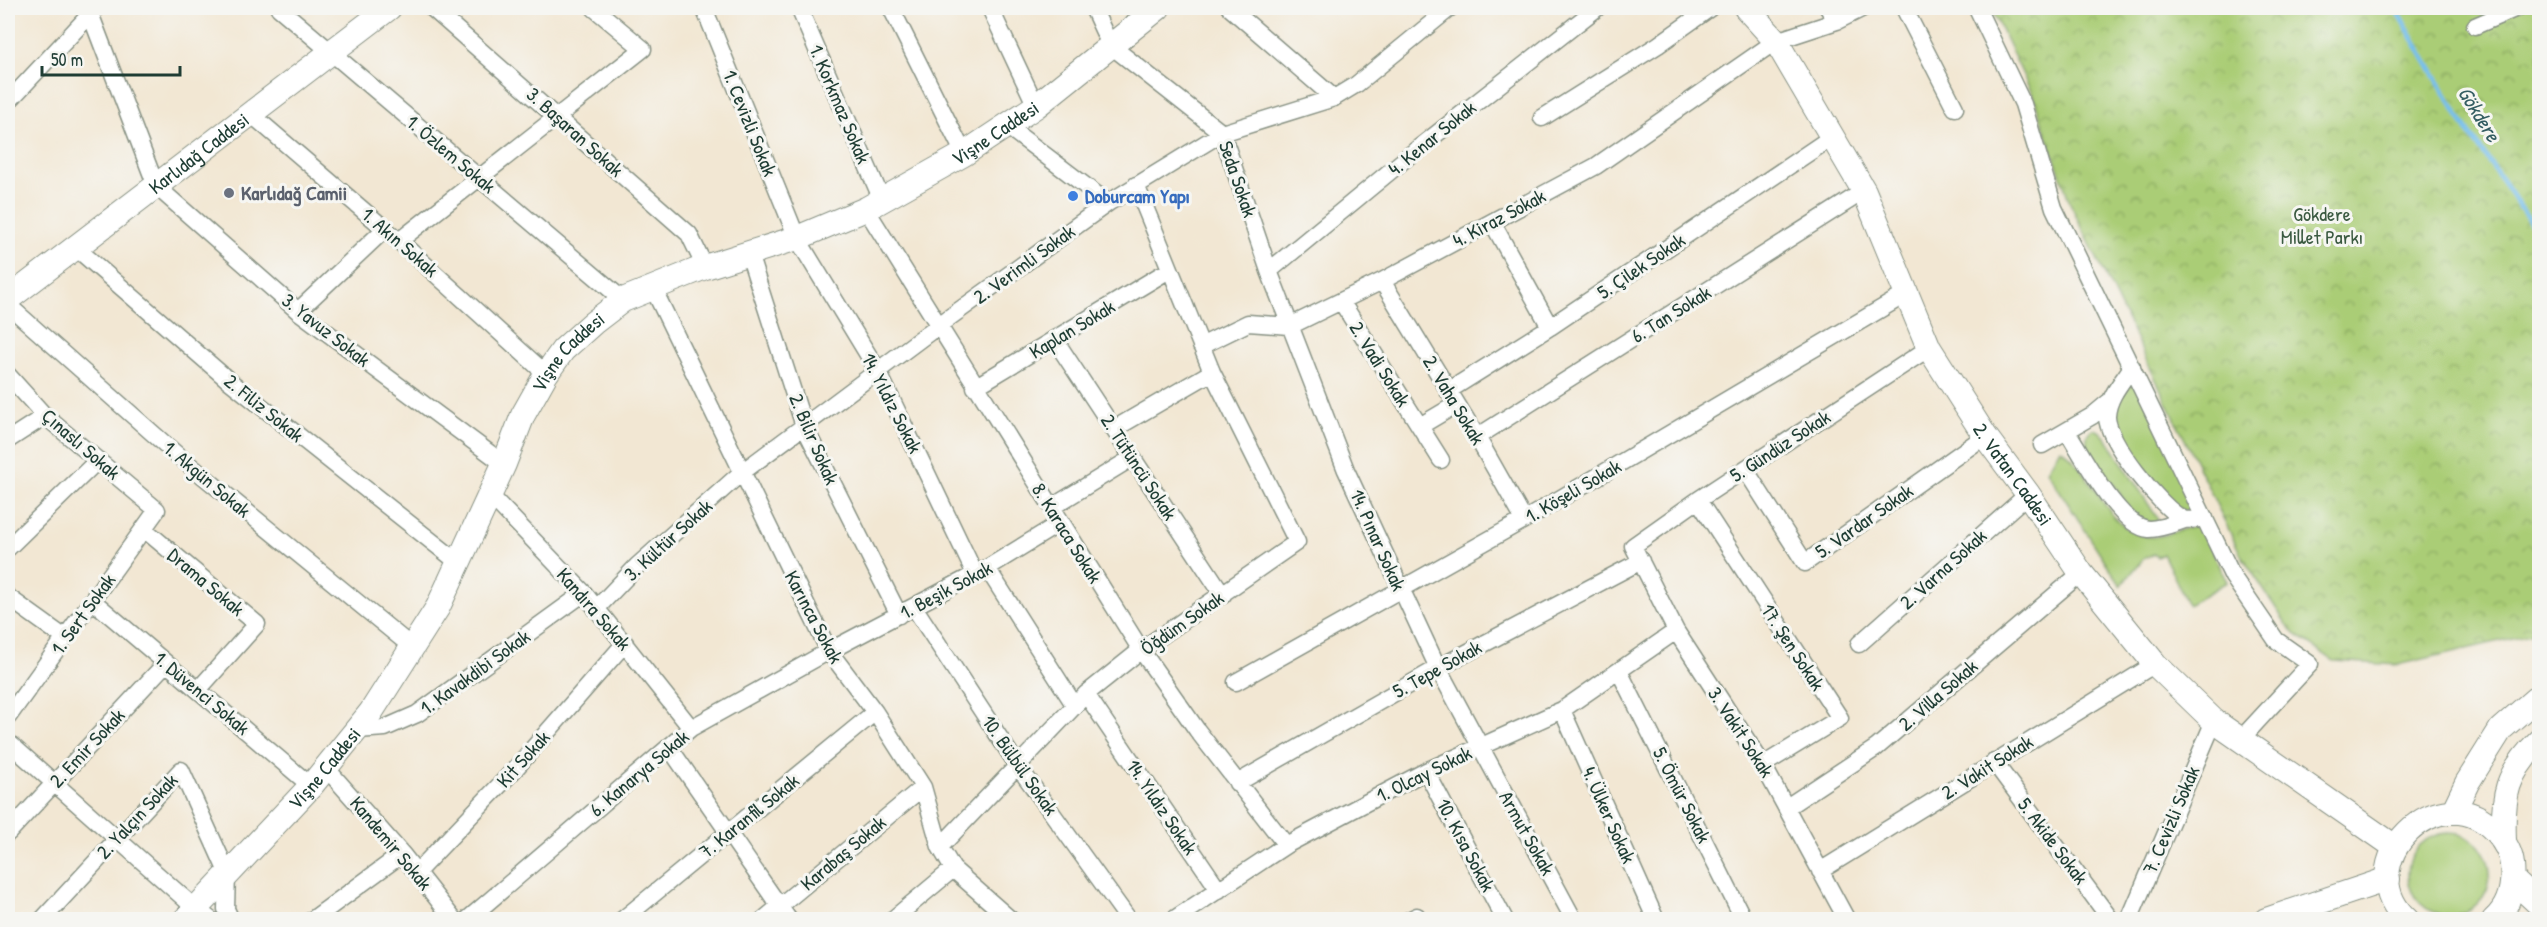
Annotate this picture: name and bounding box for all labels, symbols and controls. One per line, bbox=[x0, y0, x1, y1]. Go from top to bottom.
scale bar bbox=[42, 39, 180, 77]
street label: 1. Korkmaz Sokak bbox=[803, 40, 878, 168]
text: 50 m bbox=[51, 47, 83, 72]
street label: 1. Cevizli Sokak bbox=[717, 66, 784, 180]
street label: 3. Başaran Sokak bbox=[521, 81, 630, 183]
water label: Gökdere bbox=[2451, 81, 2509, 148]
street label: Vişne Caddesi bbox=[946, 94, 1044, 171]
street label: 4. Kenar Sokak bbox=[1382, 94, 1481, 181]
street label: Karlıdağ Caddesi bbox=[143, 106, 254, 200]
street label: 1. Özlem Sokak bbox=[401, 108, 502, 199]
street label: Seda Sokak bbox=[1213, 137, 1264, 221]
place label: Karlıdağ Camii bbox=[241, 179, 347, 207]
place label: Doburcam Yapı bbox=[1085, 182, 1190, 210]
street label: 4. Kiraz Sokak bbox=[1448, 182, 1550, 253]
marker: Karlıdağ Camii bbox=[222, 186, 236, 200]
marker: Doburcam Yapı bbox=[1066, 189, 1080, 203]
park label: Gökdere Millet Parkı bbox=[2281, 200, 2363, 250]
street label: 1. Akın Sokak bbox=[356, 201, 445, 283]
street label: 2. Verimli Sokak bbox=[968, 218, 1080, 310]
street label: 5. Çilek Sokak bbox=[1591, 226, 1690, 305]
street label: 6. Tan Sokak bbox=[1626, 278, 1716, 349]
street label: 3. Yavuz Sokak bbox=[276, 287, 376, 373]
street label: Kaplan Sokak bbox=[1024, 292, 1120, 365]
street label: Vişne Caddesi bbox=[525, 305, 610, 397]
street label: 2. Vadi Sokak bbox=[1344, 316, 1417, 412]
street label: 14. Yıldız Sokak bbox=[856, 348, 929, 458]
street label: 2. Vaha Sokak bbox=[1417, 350, 1492, 449]
street label: 2. Filiz Sokak bbox=[219, 367, 310, 448]
street label: 2. Bilir Sokak bbox=[783, 389, 846, 489]
street label: Çınaslı Sokak bbox=[36, 402, 126, 485]
street label: 5. Gündüz Sokak bbox=[1724, 403, 1835, 488]
street label: 2. Tütüncü Sokak bbox=[1095, 408, 1184, 525]
street label: 2. Vatan Caddesi bbox=[1967, 418, 2059, 531]
street label: 1. Akgün Sokak bbox=[158, 434, 257, 523]
street label: 1. Köşeli Sokak bbox=[1520, 452, 1626, 529]
street label: 5. Vardar Sokak bbox=[1809, 477, 1918, 564]
street label: 8. Karaca Sokak bbox=[1026, 478, 1109, 588]
street label: 14. Pınar Sokak bbox=[1344, 485, 1413, 595]
street label: 3. Kültür Sokak bbox=[618, 493, 718, 587]
street label: 2. Varna Sokak bbox=[1893, 522, 1992, 615]
street label: Drama Sokak bbox=[162, 541, 251, 622]
street label: 1. Beşik Sokak bbox=[895, 554, 997, 625]
street label: Kandıra Sokak bbox=[551, 562, 638, 656]
street label: Karınca Sokak bbox=[779, 566, 850, 668]
street label: 1. Sert Sokak bbox=[44, 568, 121, 660]
street label: Öğdüm Sokak bbox=[1135, 584, 1229, 661]
street label: 17. Şen Sokak bbox=[1755, 598, 1832, 695]
street label: 1. Kavakdibi Sokak bbox=[414, 623, 535, 721]
street label: 5. Tepe Sokak bbox=[1388, 633, 1486, 704]
street label: 1. Düvenci Sokak bbox=[149, 645, 256, 741]
street label: 2. Villa Sokak bbox=[1892, 653, 1983, 737]
street label: 3. Vakit Sokak bbox=[1702, 681, 1781, 782]
street label: 2. Emir Sokak bbox=[43, 702, 130, 793]
street label: 10. Bülbül Sokak bbox=[976, 709, 1065, 820]
street label: Vişne Caddesi bbox=[282, 721, 366, 815]
street label: 6. Kanarya Sokak bbox=[583, 723, 694, 822]
street label: Kit Sokak bbox=[490, 724, 555, 793]
street label: 2. Vakit Sokak bbox=[1936, 728, 2038, 805]
street label: 1. Olcay Sokak bbox=[1372, 739, 1476, 808]
street label: 5. Ömür Sokak bbox=[1647, 742, 1718, 847]
street label: 14. Yıldız Sokak bbox=[1121, 754, 1204, 860]
street label: 4. Ülker Sokak bbox=[1576, 762, 1643, 867]
street label: 7. Cevizli Sokak bbox=[2136, 762, 2205, 878]
street label: 2. Yalçın Sokak bbox=[90, 767, 183, 864]
street label: 7. Karanfil Sokak bbox=[693, 767, 804, 864]
street label: Armut Sokak bbox=[1493, 786, 1562, 880]
street label: Kandemir Sokak bbox=[344, 790, 439, 895]
street label: 5. Akide Sokak bbox=[2012, 792, 2095, 890]
street label: 10. Kısa Sokak bbox=[1431, 793, 1502, 896]
street label: Karabaş Sokak bbox=[794, 809, 891, 896]

